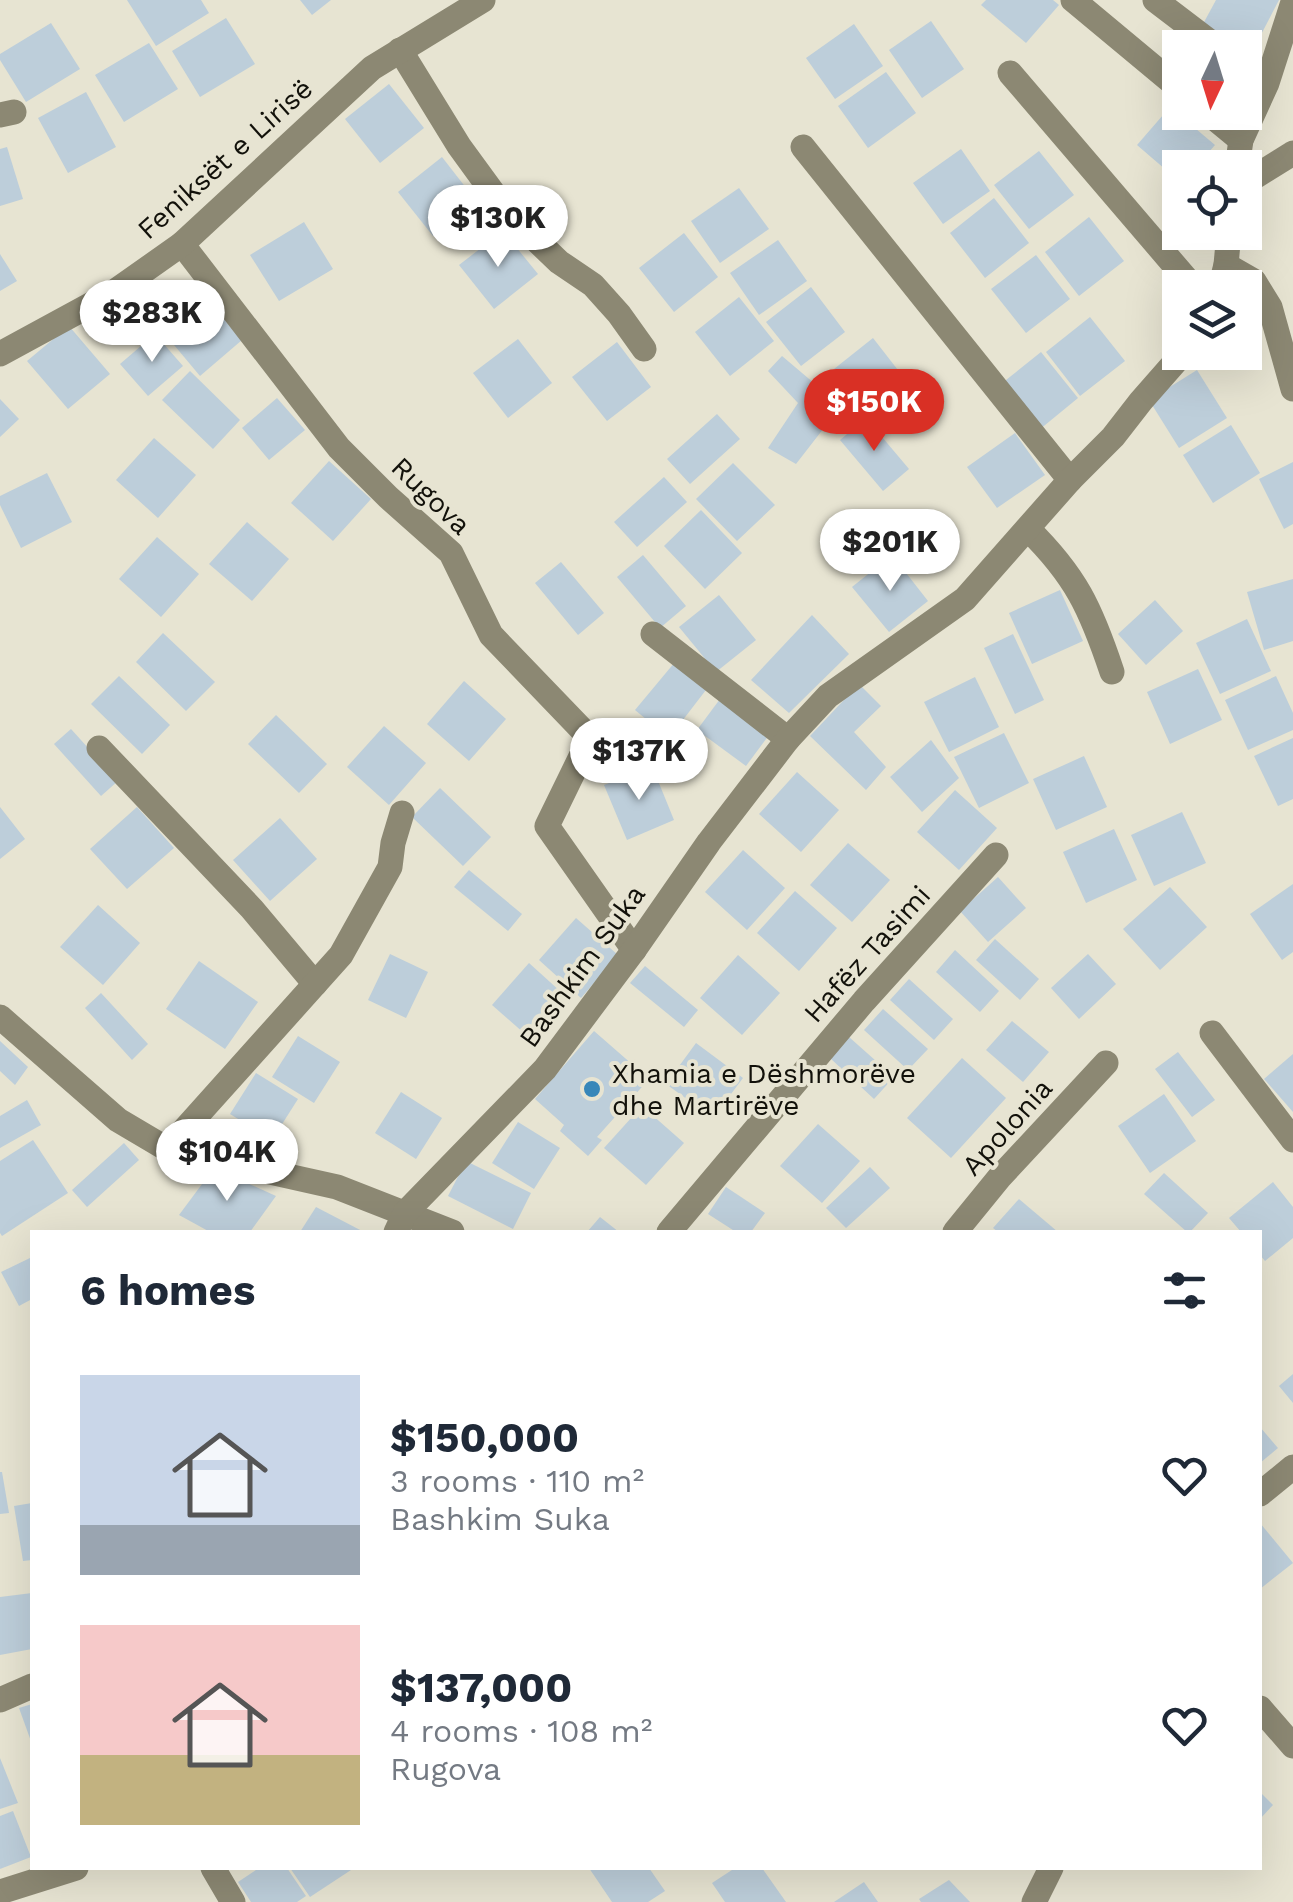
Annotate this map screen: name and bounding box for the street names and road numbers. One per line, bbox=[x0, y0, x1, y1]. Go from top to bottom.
street label: Feniksët e Lirisë bbox=[131, 72, 319, 246]
street label: Rugova bbox=[385, 450, 478, 542]
street label: Bashkim Suka bbox=[512, 878, 652, 1053]
street label: Hafëz Tasimi bbox=[797, 879, 937, 1029]
street label: Apolonia bbox=[955, 1072, 1059, 1182]

